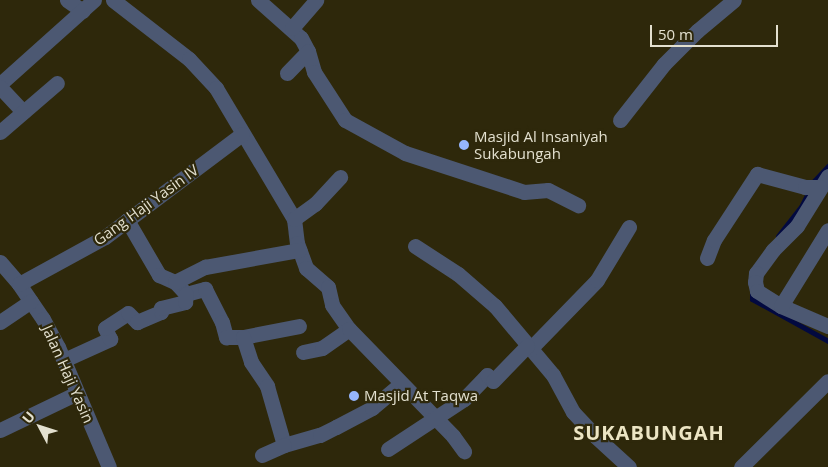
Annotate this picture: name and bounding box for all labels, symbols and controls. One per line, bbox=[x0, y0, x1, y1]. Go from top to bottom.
scale bar bbox=[653, 15, 780, 47]
text: 50 m bbox=[658, 24, 693, 44]
place label: Masjid Al Insaniyah Sukabungah bbox=[474, 127, 608, 162]
marker: Masjid Al Insaniyah Sukabungah bbox=[458, 139, 470, 151]
street label: Gang Haji Yasin IV bbox=[90, 161, 202, 249]
street label: Jalan Haji Yasin bbox=[38, 322, 98, 426]
place label: Masjid At Taqwa bbox=[364, 387, 478, 405]
marker: Masjid At Taqwa bbox=[348, 390, 360, 402]
north arrow bbox=[15, 402, 65, 452]
text: U bbox=[17, 407, 39, 427]
district label: SUKABUNGAH bbox=[572, 420, 726, 444]

